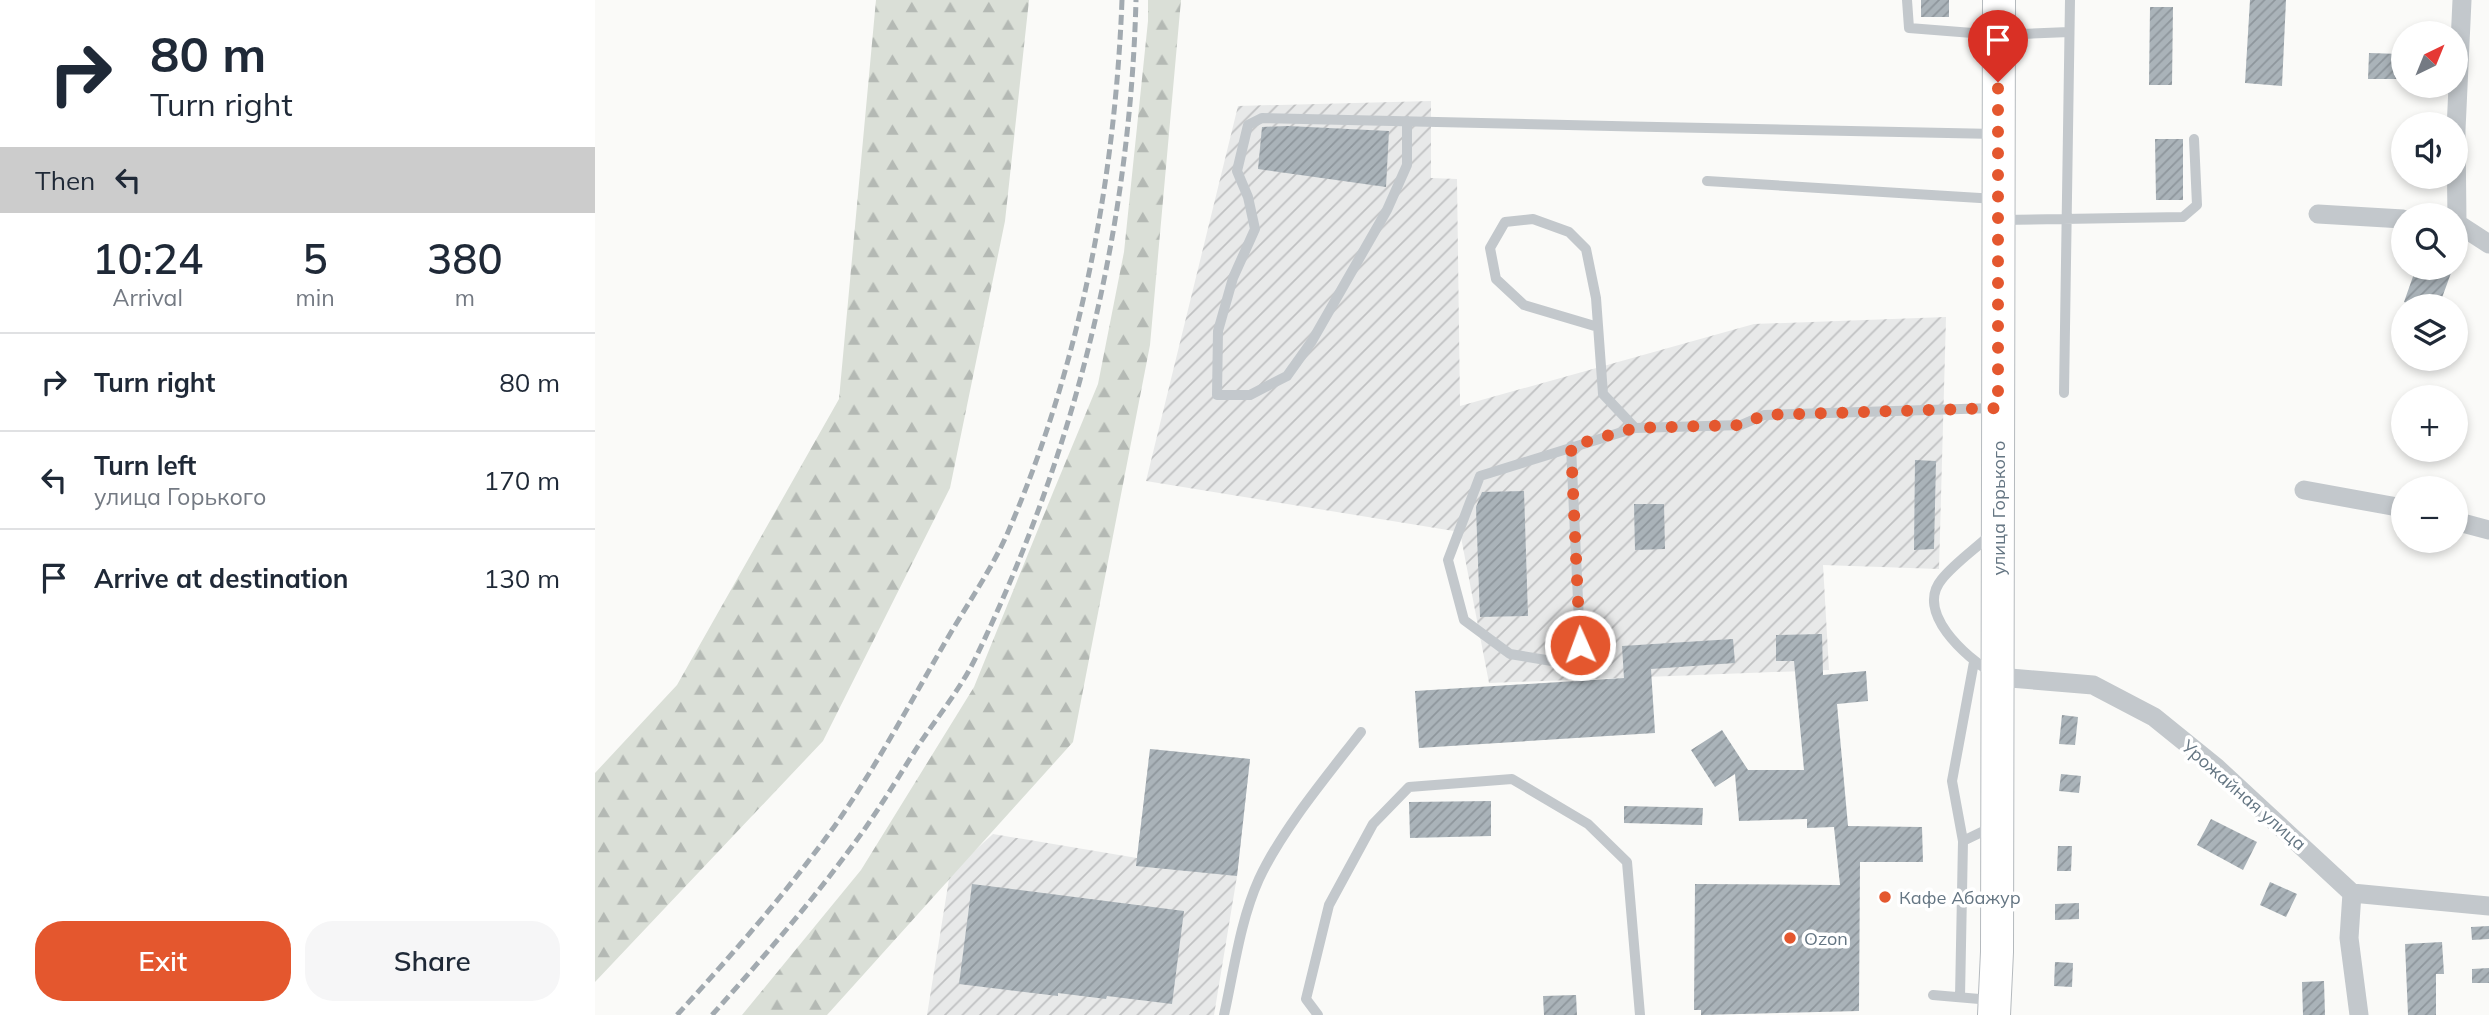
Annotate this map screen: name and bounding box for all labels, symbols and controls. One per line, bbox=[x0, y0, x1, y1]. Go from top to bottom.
pin bbox=[1968, 10, 2028, 82]
icon: arrive bbox=[1979, 21, 2017, 59]
north arrow bbox=[2391, 21, 2467, 98]
map controls bbox=[2391, 21, 2468, 553]
text: 80 m bbox=[150, 23, 266, 84]
icon: right bbox=[35, 28, 126, 119]
text: Turn right bbox=[150, 84, 293, 124]
button: sound bbox=[2391, 112, 2468, 189]
icon: left bbox=[109, 161, 147, 199]
text: Then bbox=[35, 164, 95, 197]
button: search bbox=[2391, 203, 2468, 280]
text: 10:24 bbox=[92, 232, 203, 285]
text: 5 bbox=[302, 232, 328, 285]
text: 380 bbox=[427, 232, 503, 285]
text: Arrival bbox=[113, 283, 183, 312]
text: min bbox=[295, 283, 335, 312]
text: m bbox=[455, 283, 475, 312]
button: layers bbox=[2391, 294, 2468, 371]
icon: right bbox=[35, 363, 73, 401]
text: Turn right bbox=[94, 366, 215, 399]
text: 80 m bbox=[499, 366, 560, 399]
button: + bbox=[2391, 385, 2468, 462]
street label: улица Горького bbox=[1987, 441, 2010, 575]
text: Turn left bbox=[94, 449, 196, 482]
icon: left bbox=[35, 461, 73, 499]
text: 170 m bbox=[484, 464, 560, 497]
button: − bbox=[2391, 476, 2468, 553]
text: улица Горького bbox=[94, 482, 266, 511]
icon: arrive bbox=[35, 559, 73, 597]
text: Arrive at destination bbox=[94, 562, 349, 595]
text: 130 m bbox=[484, 562, 560, 595]
position arrow bbox=[1543, 608, 1617, 682]
street label: Урожайная улица bbox=[2176, 734, 2311, 855]
place label: Кафе Абажур bbox=[1899, 886, 2021, 909]
marker: Кафе Абажур bbox=[1877, 889, 1893, 905]
button: Exit bbox=[35, 921, 291, 1001]
button: Share bbox=[305, 921, 560, 1001]
place label: Ozon bbox=[1804, 927, 1848, 950]
marker: Ozon bbox=[1782, 930, 1798, 946]

